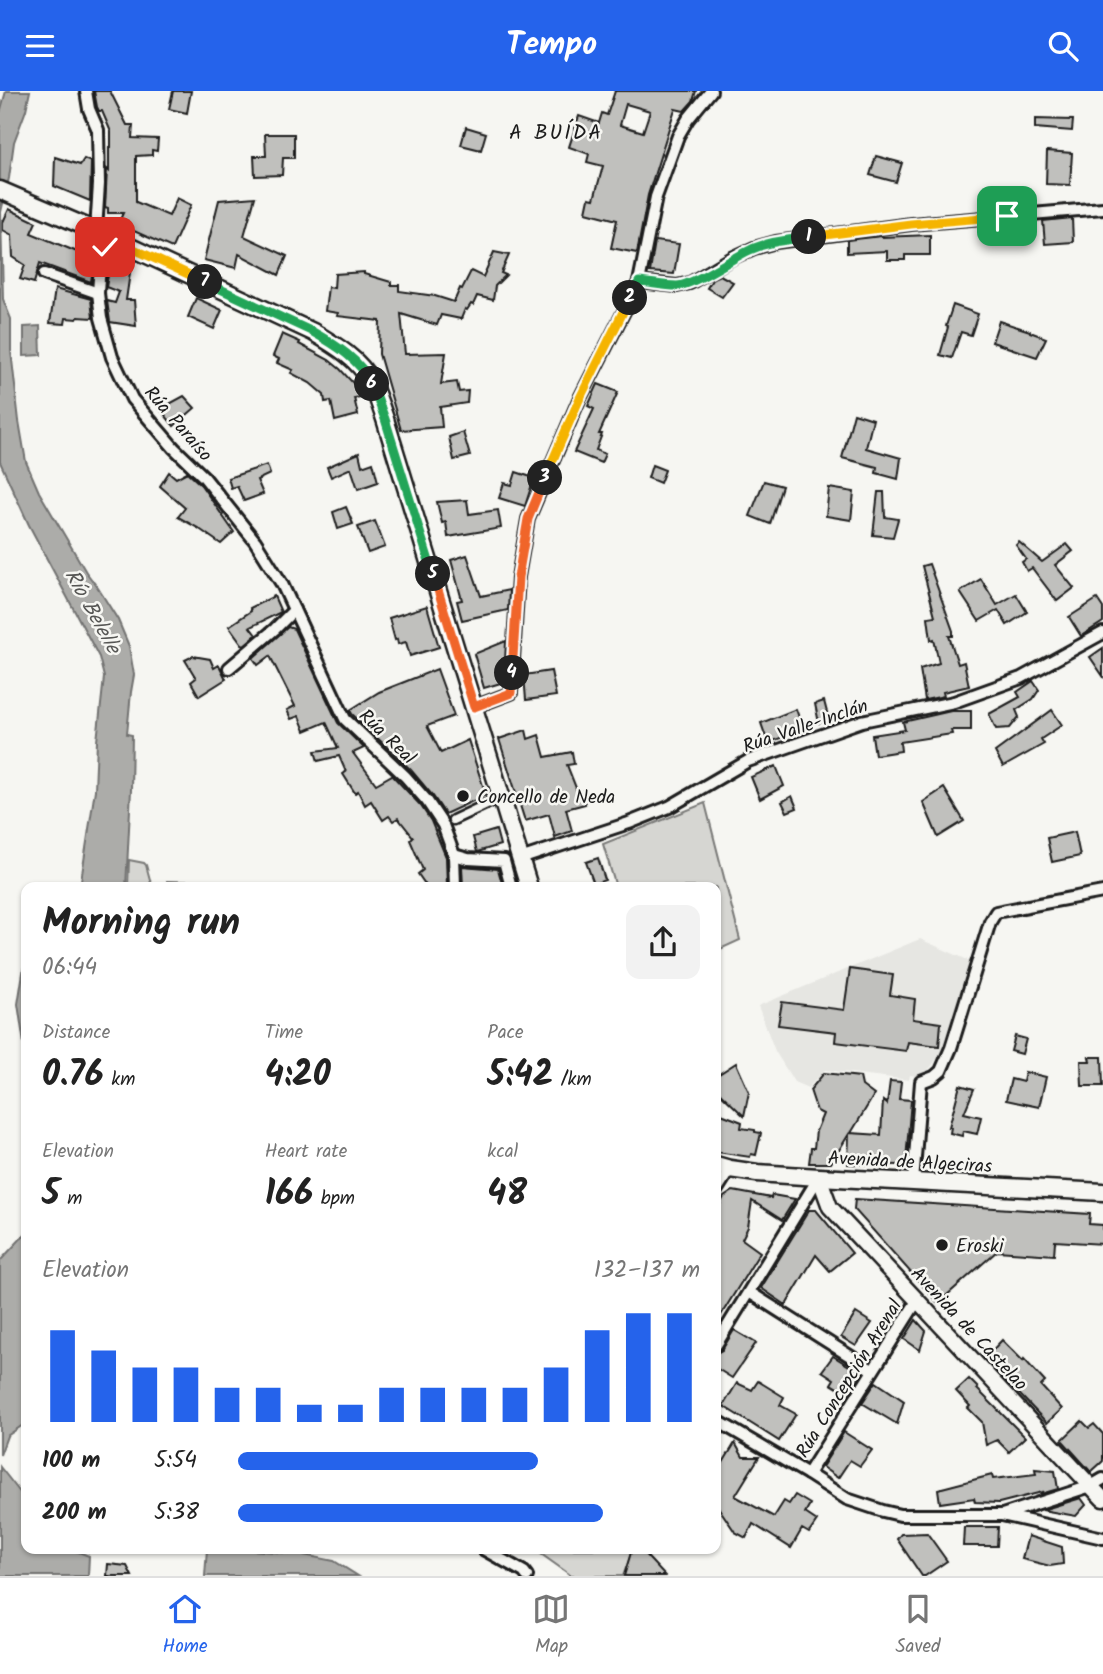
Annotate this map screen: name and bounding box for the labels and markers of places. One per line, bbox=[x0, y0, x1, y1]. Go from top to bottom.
pin bbox=[977, 186, 1037, 246]
pin bbox=[75, 217, 135, 277]
pin: 1 bbox=[792, 219, 826, 255]
pin: 7 bbox=[188, 265, 222, 299]
pin: 2 bbox=[612, 281, 648, 315]
pin: 6 bbox=[354, 367, 390, 401]
pin: 3 bbox=[528, 461, 562, 495]
pin: 5 bbox=[416, 557, 450, 591]
pin: 4 bbox=[494, 655, 530, 691]
place label: Concello de Neda bbox=[477, 783, 615, 813]
marker: Concello de Neda bbox=[455, 788, 471, 804]
place label: Eroski bbox=[956, 1232, 1005, 1262]
marker: Eroski bbox=[934, 1237, 950, 1253]

